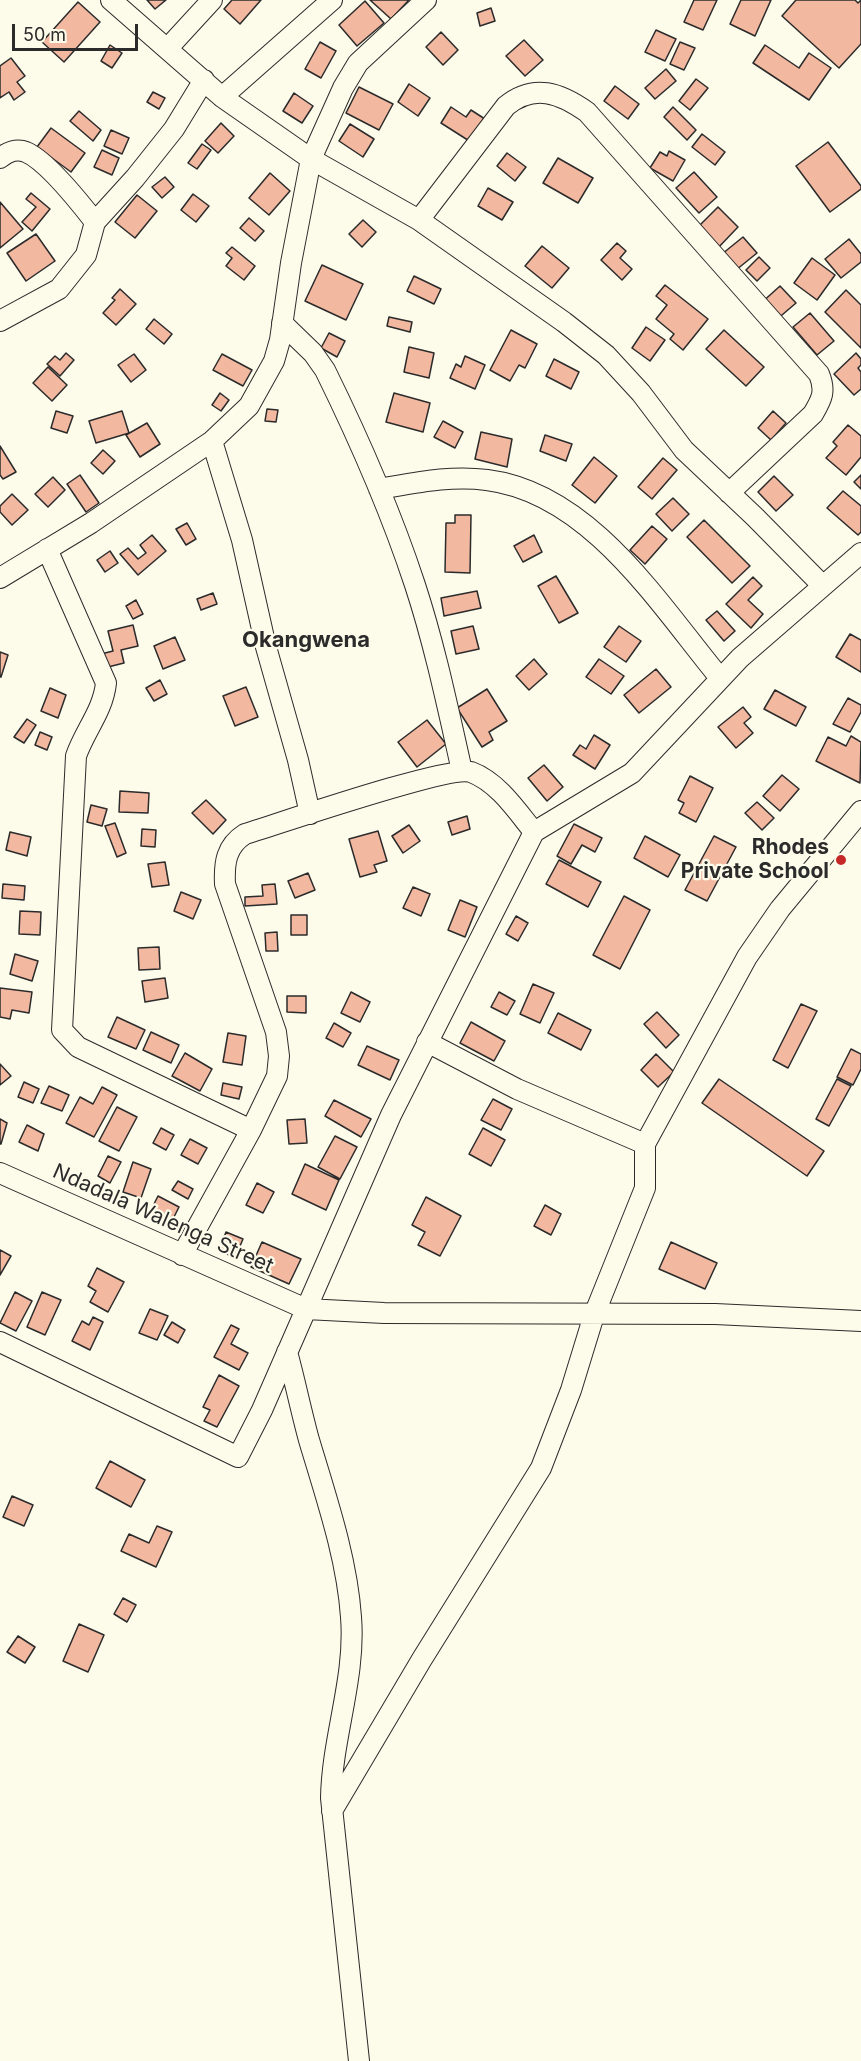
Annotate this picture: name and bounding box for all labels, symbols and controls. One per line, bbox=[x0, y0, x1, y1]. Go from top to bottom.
scale bar bbox=[15, 12, 141, 50]
text: 50 m bbox=[23, 24, 66, 45]
district label: Okangwena bbox=[242, 627, 370, 653]
place label: Rhodes Private School bbox=[681, 835, 829, 885]
marker: Rhodes Private School bbox=[834, 853, 848, 867]
street label: Ndadala Walenga Street bbox=[49, 1159, 277, 1279]

